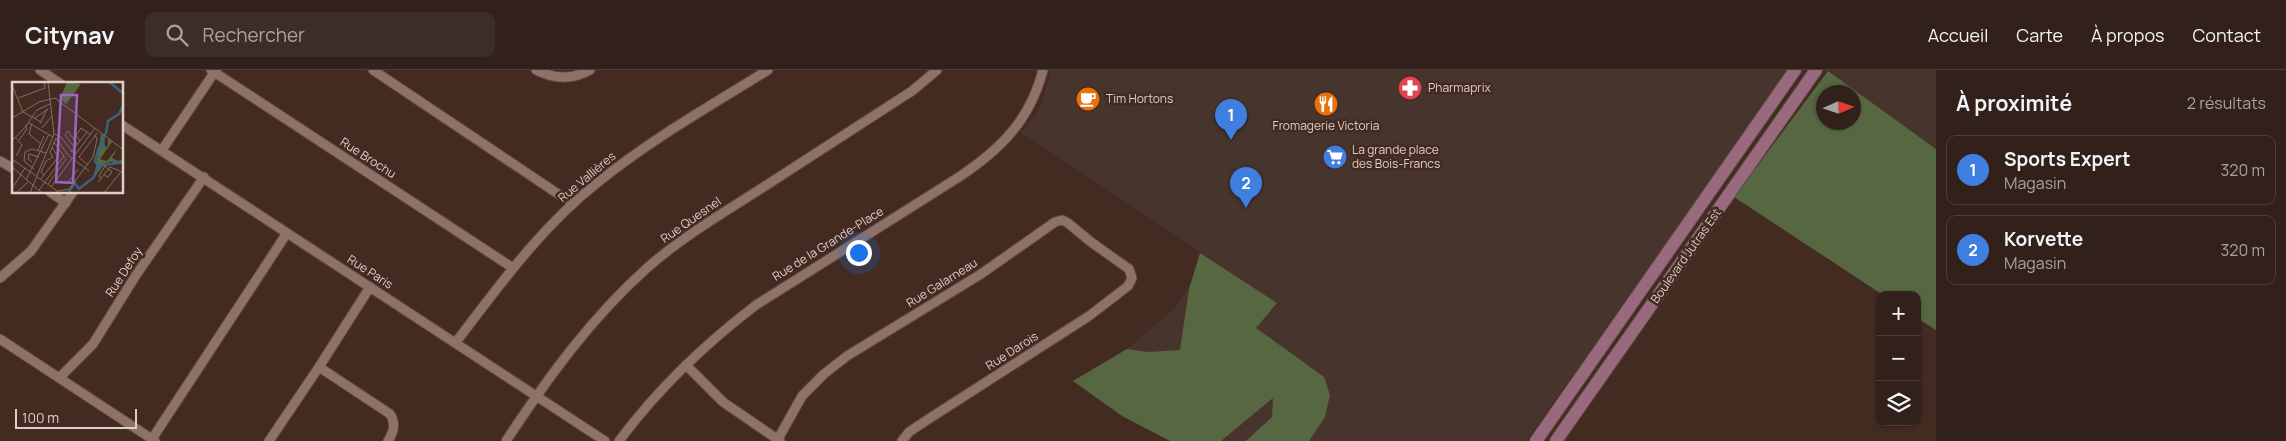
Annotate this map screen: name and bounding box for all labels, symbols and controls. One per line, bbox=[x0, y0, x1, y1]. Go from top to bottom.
search box bbox=[145, 12, 495, 57]
text: Citynav bbox=[25, 18, 115, 51]
icon: search bbox=[163, 21, 191, 49]
text: Rechercher bbox=[203, 22, 305, 48]
text: Accueil bbox=[1928, 23, 1988, 47]
text: Carte bbox=[2016, 23, 2063, 47]
text: À propos bbox=[2091, 23, 2164, 47]
text: Contact bbox=[2192, 23, 2261, 47]
pharmacy icon: Pharmaprix bbox=[1397, 75, 1423, 101]
place label: Pharmaprix bbox=[1428, 79, 1491, 96]
inset map bbox=[12, 82, 124, 194]
north arrow bbox=[1816, 85, 1861, 130]
cafe icon: Tim Hortons bbox=[1075, 86, 1101, 112]
text: À proximité bbox=[1956, 89, 2072, 117]
place label: Tim Hortons bbox=[1106, 90, 1173, 107]
restaurant icon: Fromagerie Victoria bbox=[1313, 91, 1339, 117]
text: 2 résultats bbox=[2187, 92, 2266, 114]
pin: 1 bbox=[1215, 99, 1247, 140]
place label: Fromagerie Victoria bbox=[1273, 117, 1379, 134]
street label: Rue Brochu bbox=[337, 133, 400, 182]
place label: La grande place des Bois-Francs bbox=[1352, 141, 1440, 172]
supermarket icon: La grande place des Bois-Francs bbox=[1322, 144, 1348, 170]
text: Sports Expert bbox=[2004, 146, 2130, 172]
street label: Rue Vallières bbox=[554, 147, 619, 206]
text: 1 bbox=[1969, 159, 1977, 181]
text: 320 m bbox=[2221, 159, 2265, 181]
pin: 2 bbox=[1230, 167, 1262, 208]
text: Magasin bbox=[2004, 172, 2066, 194]
street label: Rue Quesnel bbox=[657, 193, 724, 247]
street label: Rue de la Grande-Place bbox=[769, 202, 887, 285]
street label: Boulevard Jutras Est bbox=[1646, 205, 1725, 307]
text: Korvette bbox=[2004, 226, 2083, 252]
text: 2 bbox=[1968, 239, 1978, 261]
text: 320 m bbox=[2221, 239, 2265, 261]
your location bbox=[846, 240, 872, 266]
street label: Rue Defoy bbox=[101, 243, 146, 300]
street label: Rue Paris bbox=[344, 251, 396, 293]
text: Magasin bbox=[2004, 252, 2066, 274]
street label: Rue Galarneau bbox=[903, 254, 981, 311]
map controls bbox=[1876, 291, 1921, 426]
button: + bbox=[1876, 291, 1921, 336]
street label: Rue Darois bbox=[982, 327, 1041, 374]
button: − bbox=[1876, 336, 1921, 381]
button: layers bbox=[1876, 381, 1921, 426]
scale bar bbox=[15, 406, 138, 429]
text: 100 m bbox=[22, 408, 59, 427]

